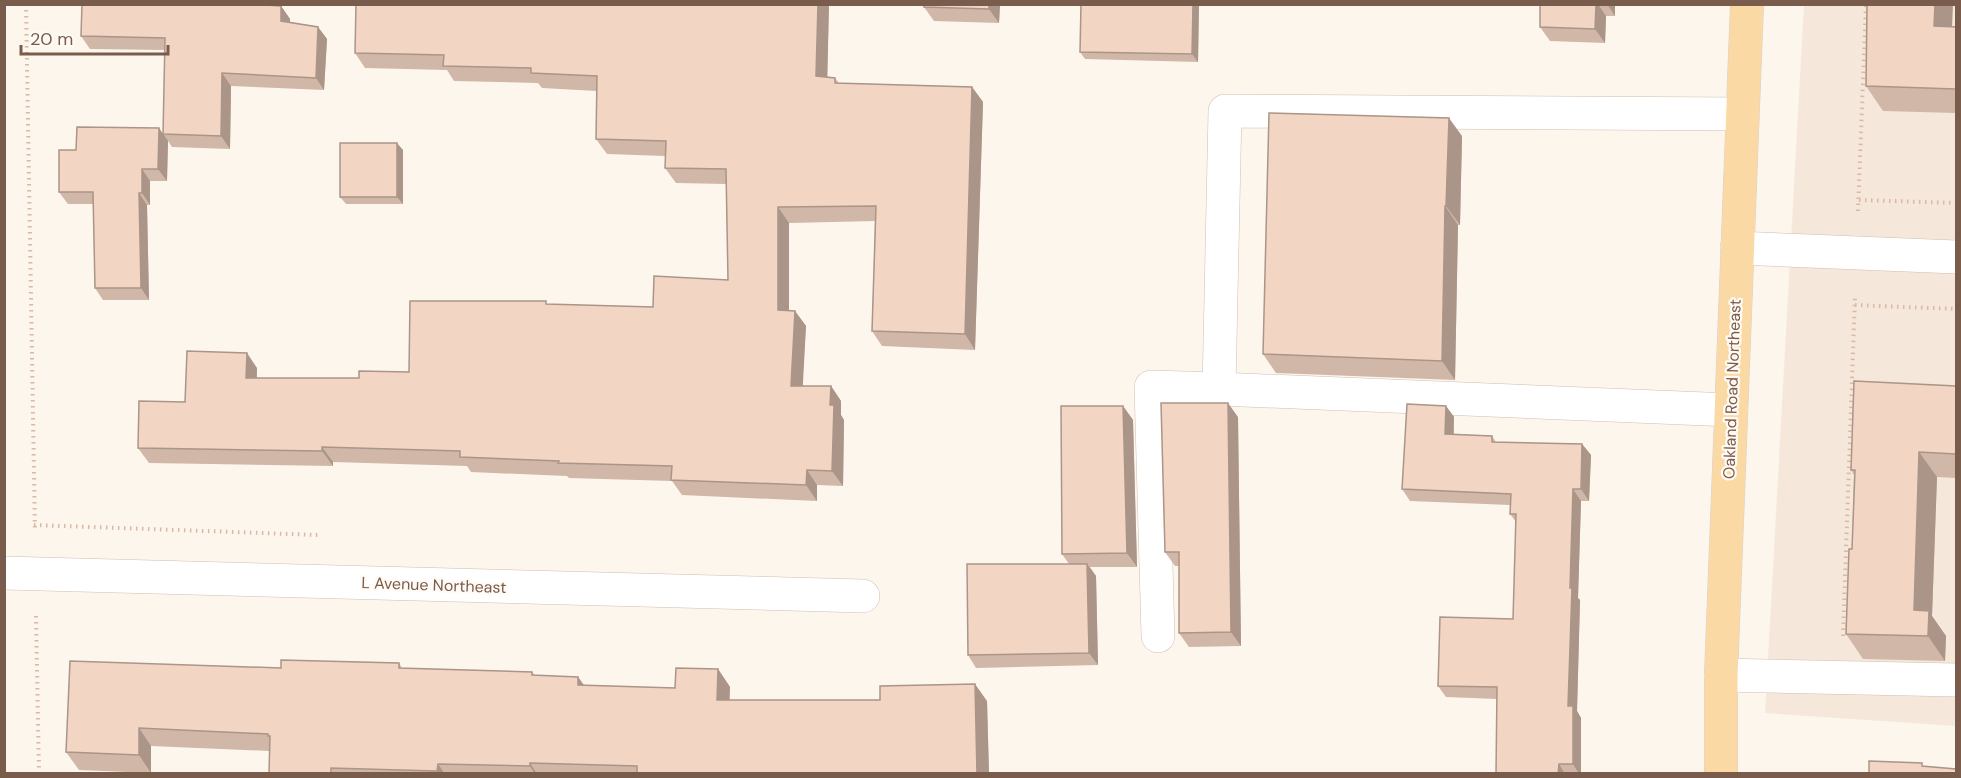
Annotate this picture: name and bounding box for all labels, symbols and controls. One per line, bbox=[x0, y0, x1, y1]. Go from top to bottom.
scale bar bbox=[21, 18, 168, 56]
text: 20 m bbox=[30, 27, 73, 51]
street label: Oakland Road Northeast bbox=[1718, 299, 1746, 479]
street label: L Avenue Northeast bbox=[361, 572, 507, 598]

